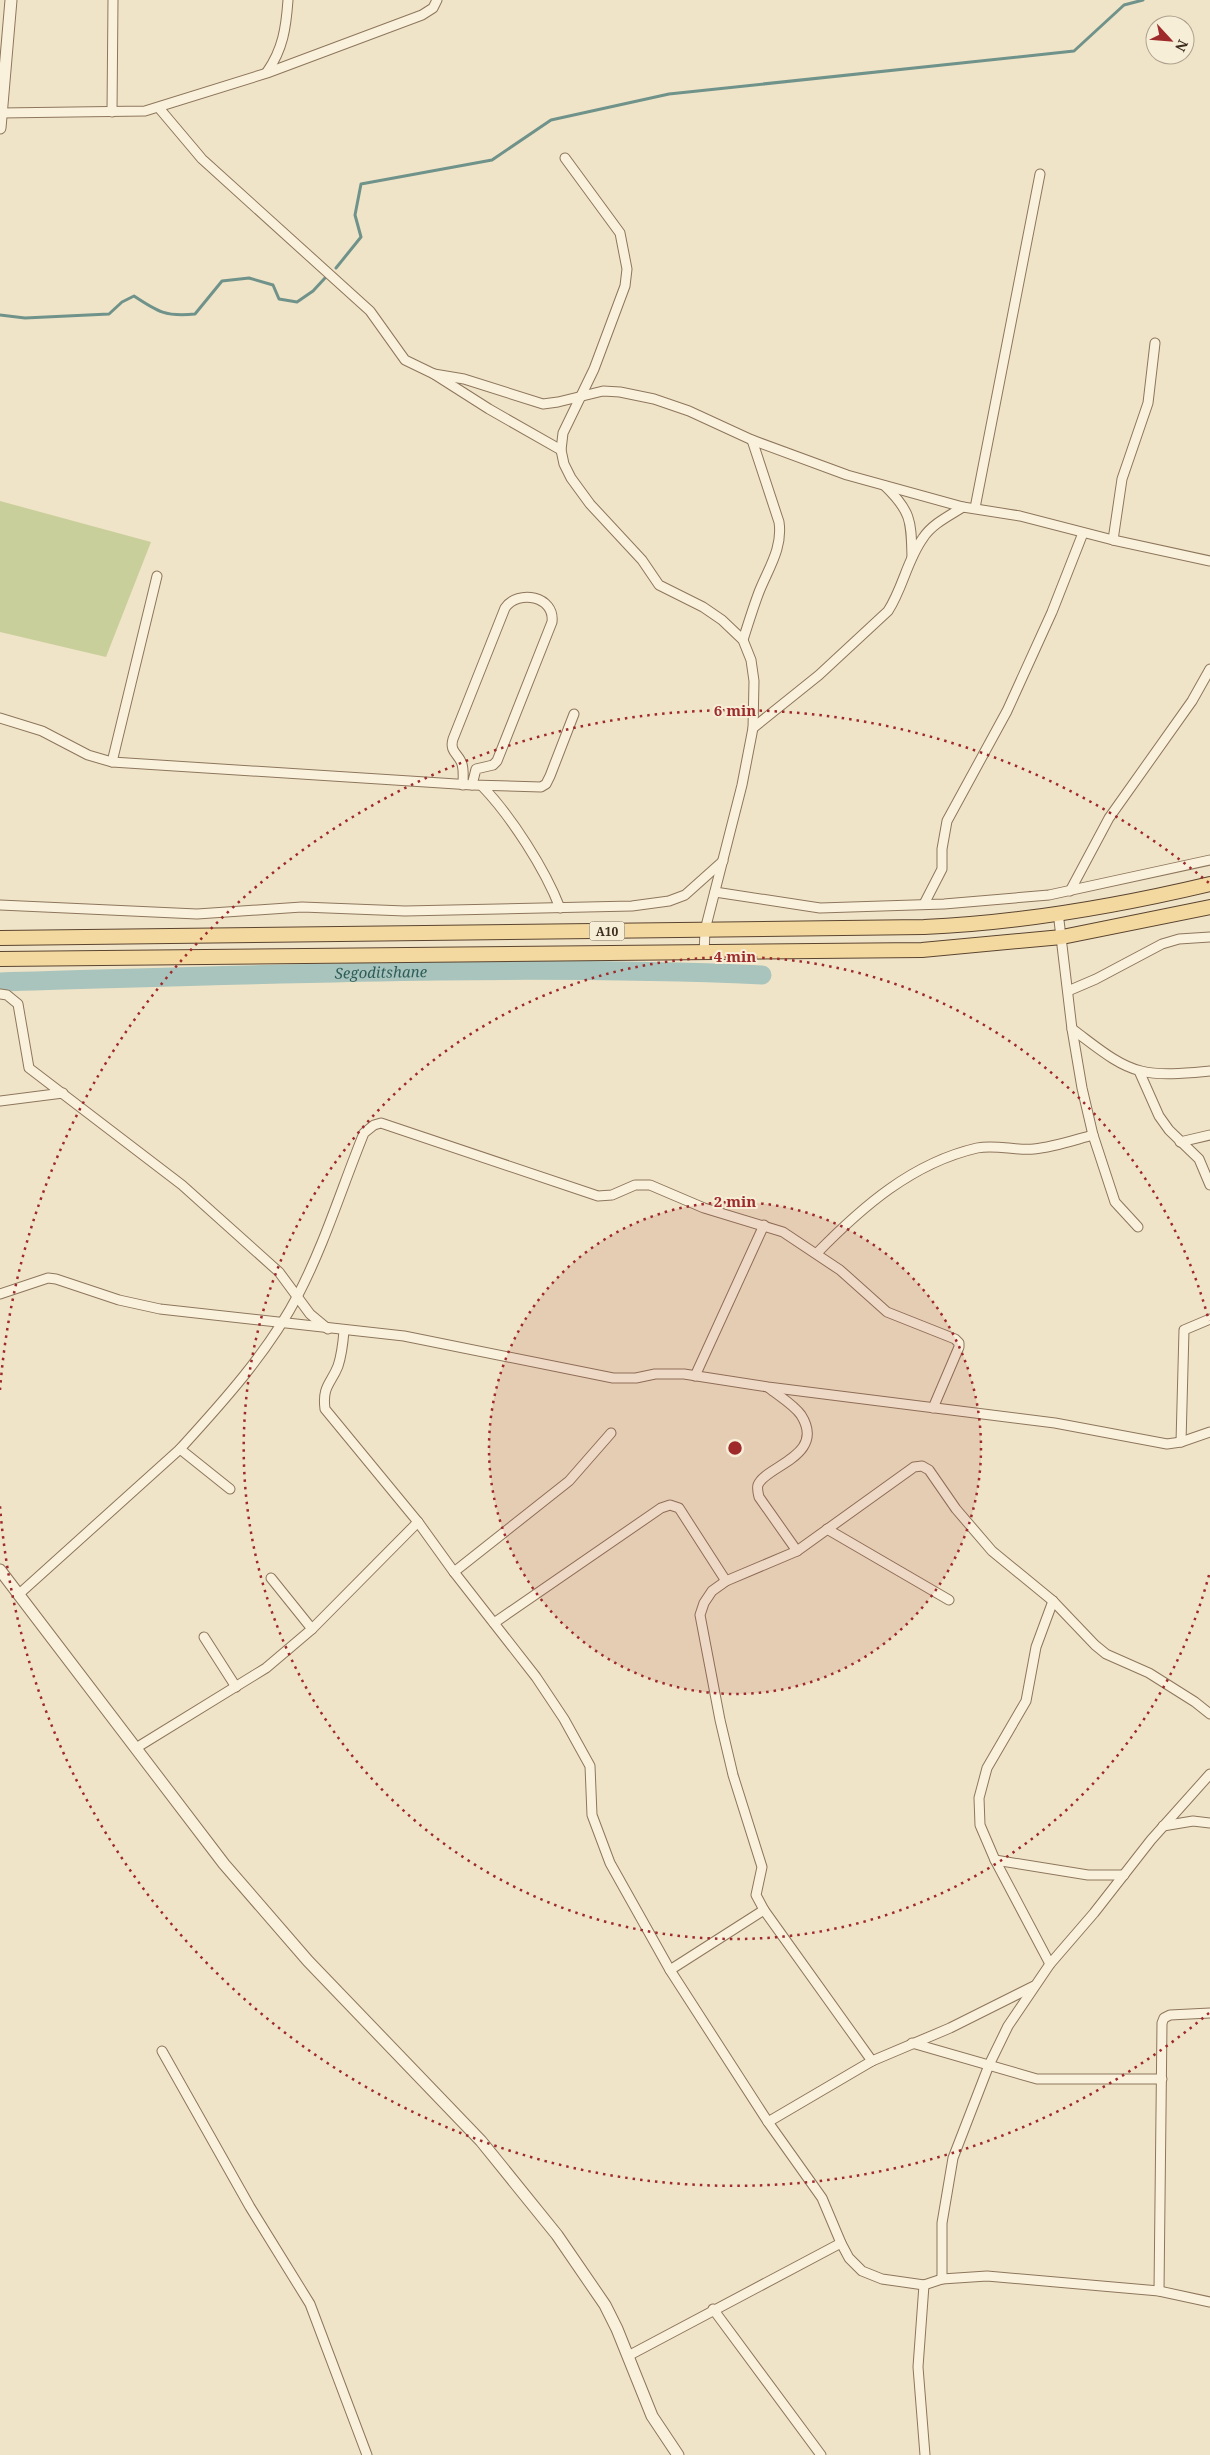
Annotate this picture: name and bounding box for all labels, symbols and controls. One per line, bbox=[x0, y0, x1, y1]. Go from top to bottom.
north arrow bbox=[1145, 15, 1195, 65]
text: N bbox=[1171, 37, 1193, 55]
text: 6 min bbox=[714, 700, 756, 720]
road number: A10 bbox=[590, 921, 624, 940]
text: 4 min bbox=[714, 946, 756, 966]
water label: Segoditshane bbox=[334, 961, 428, 983]
text: 2 min bbox=[714, 1191, 756, 1211]
centre of rings bbox=[726, 1439, 744, 1457]

